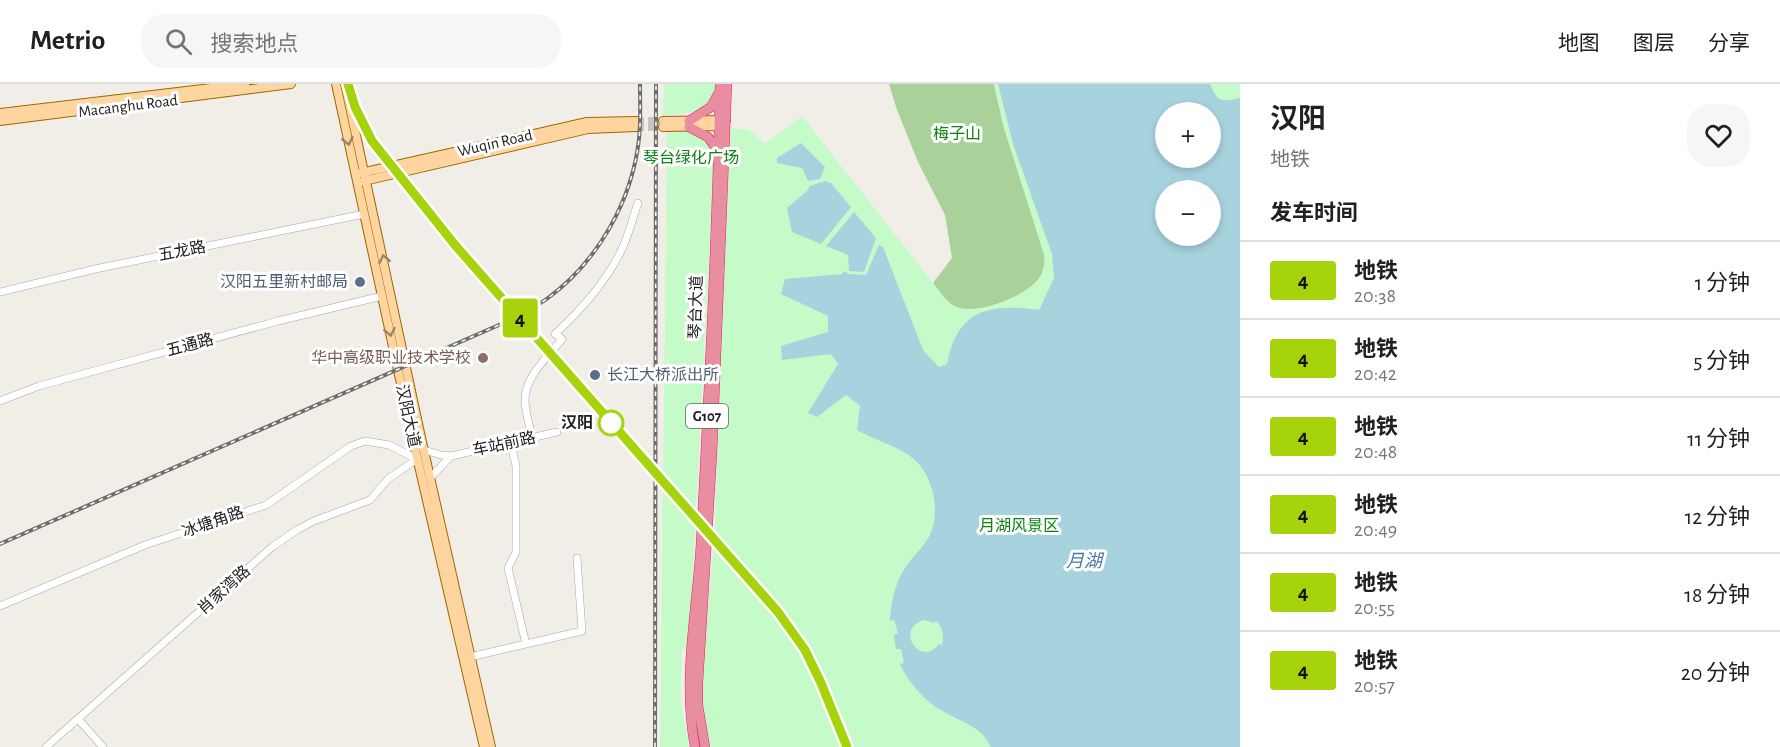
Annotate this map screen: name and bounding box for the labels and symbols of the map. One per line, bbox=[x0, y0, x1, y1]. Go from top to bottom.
street label: Macanghu Road bbox=[77, 92, 179, 120]
park label: 梅子山 bbox=[933, 125, 981, 142]
street label: Wuqin Road bbox=[456, 127, 534, 159]
one-way arrow bbox=[341, 136, 354, 146]
park label: 琴台绿化广场 bbox=[643, 149, 739, 166]
street label: 五龙路 bbox=[157, 238, 207, 263]
one-way arrow bbox=[378, 255, 391, 265]
place label: 汉阳五里新村邮局 bbox=[220, 273, 348, 290]
marker: 汉阳五里新村邮局 bbox=[353, 275, 367, 289]
street label: 琴台大道 bbox=[686, 275, 705, 339]
line badge: 4 bbox=[500, 298, 540, 338]
one-way arrow bbox=[383, 326, 396, 336]
street label: 五通路 bbox=[164, 330, 215, 359]
place label: 华中高级职业技术学校 bbox=[311, 348, 471, 366]
marker: 华中高级职业技术学校 bbox=[476, 351, 490, 365]
place label: 长江大桥派出所 bbox=[607, 366, 719, 383]
marker: 长江大桥派出所 bbox=[588, 368, 602, 382]
street label: 汉阳大道 bbox=[394, 383, 423, 449]
road number: G107 bbox=[686, 404, 728, 428]
marker: 汉阳 bbox=[598, 410, 624, 436]
place label: 汉阳 bbox=[561, 414, 593, 431]
street label: 车站前路 bbox=[471, 429, 537, 458]
street label: 冰塘角路 bbox=[179, 502, 246, 540]
park label: 月湖风景区 bbox=[979, 517, 1059, 534]
water label: 月湖 bbox=[1066, 552, 1105, 571]
street label: 肖家湾路 bbox=[194, 562, 253, 617]

